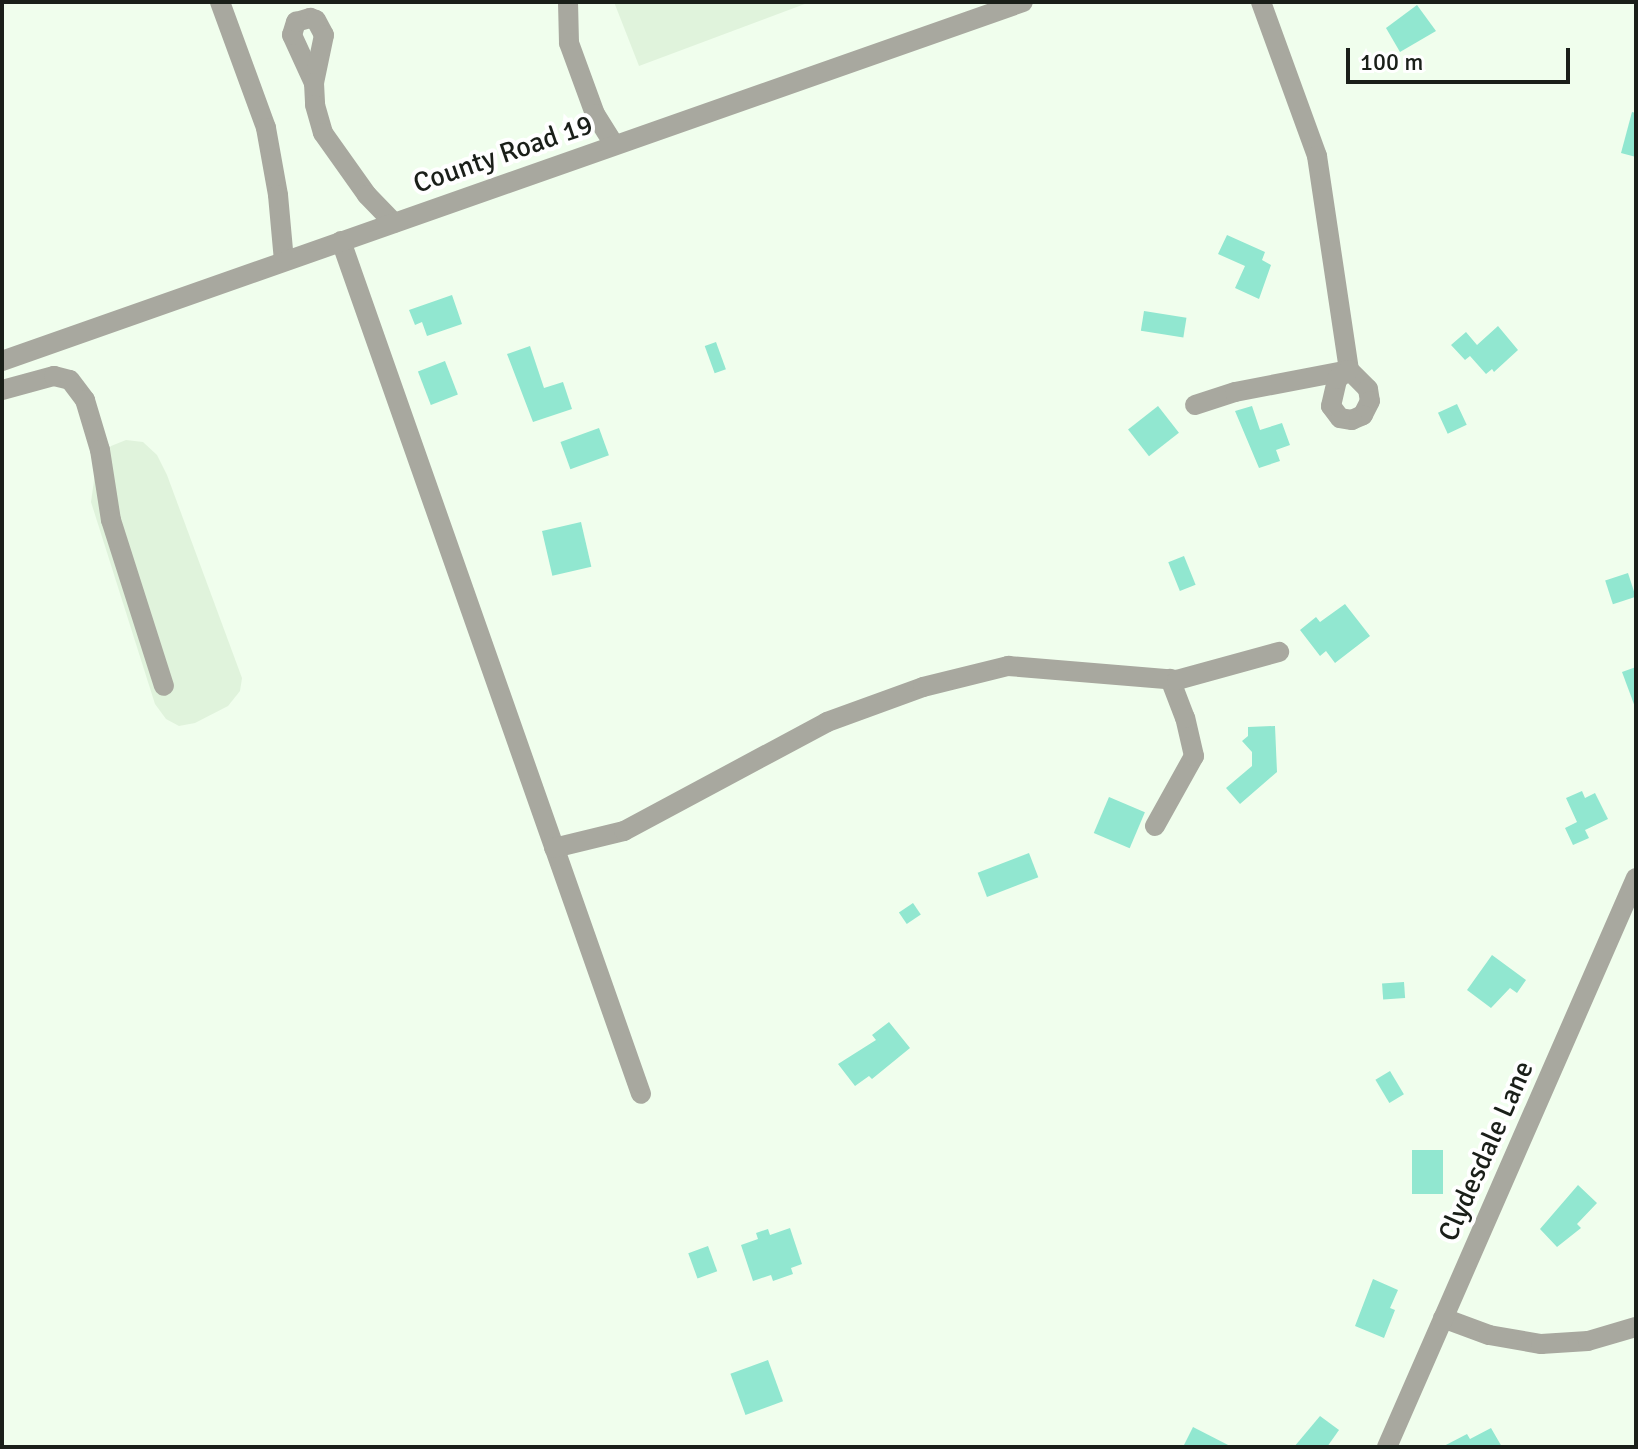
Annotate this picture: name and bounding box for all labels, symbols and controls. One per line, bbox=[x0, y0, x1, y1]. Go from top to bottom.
scale bar bbox=[1350, 32, 1574, 82]
text: 100 m bbox=[1360, 47, 1423, 77]
street label: County Road 19 bbox=[409, 108, 597, 200]
street label: Clydesdale Lane bbox=[1431, 1056, 1541, 1246]

